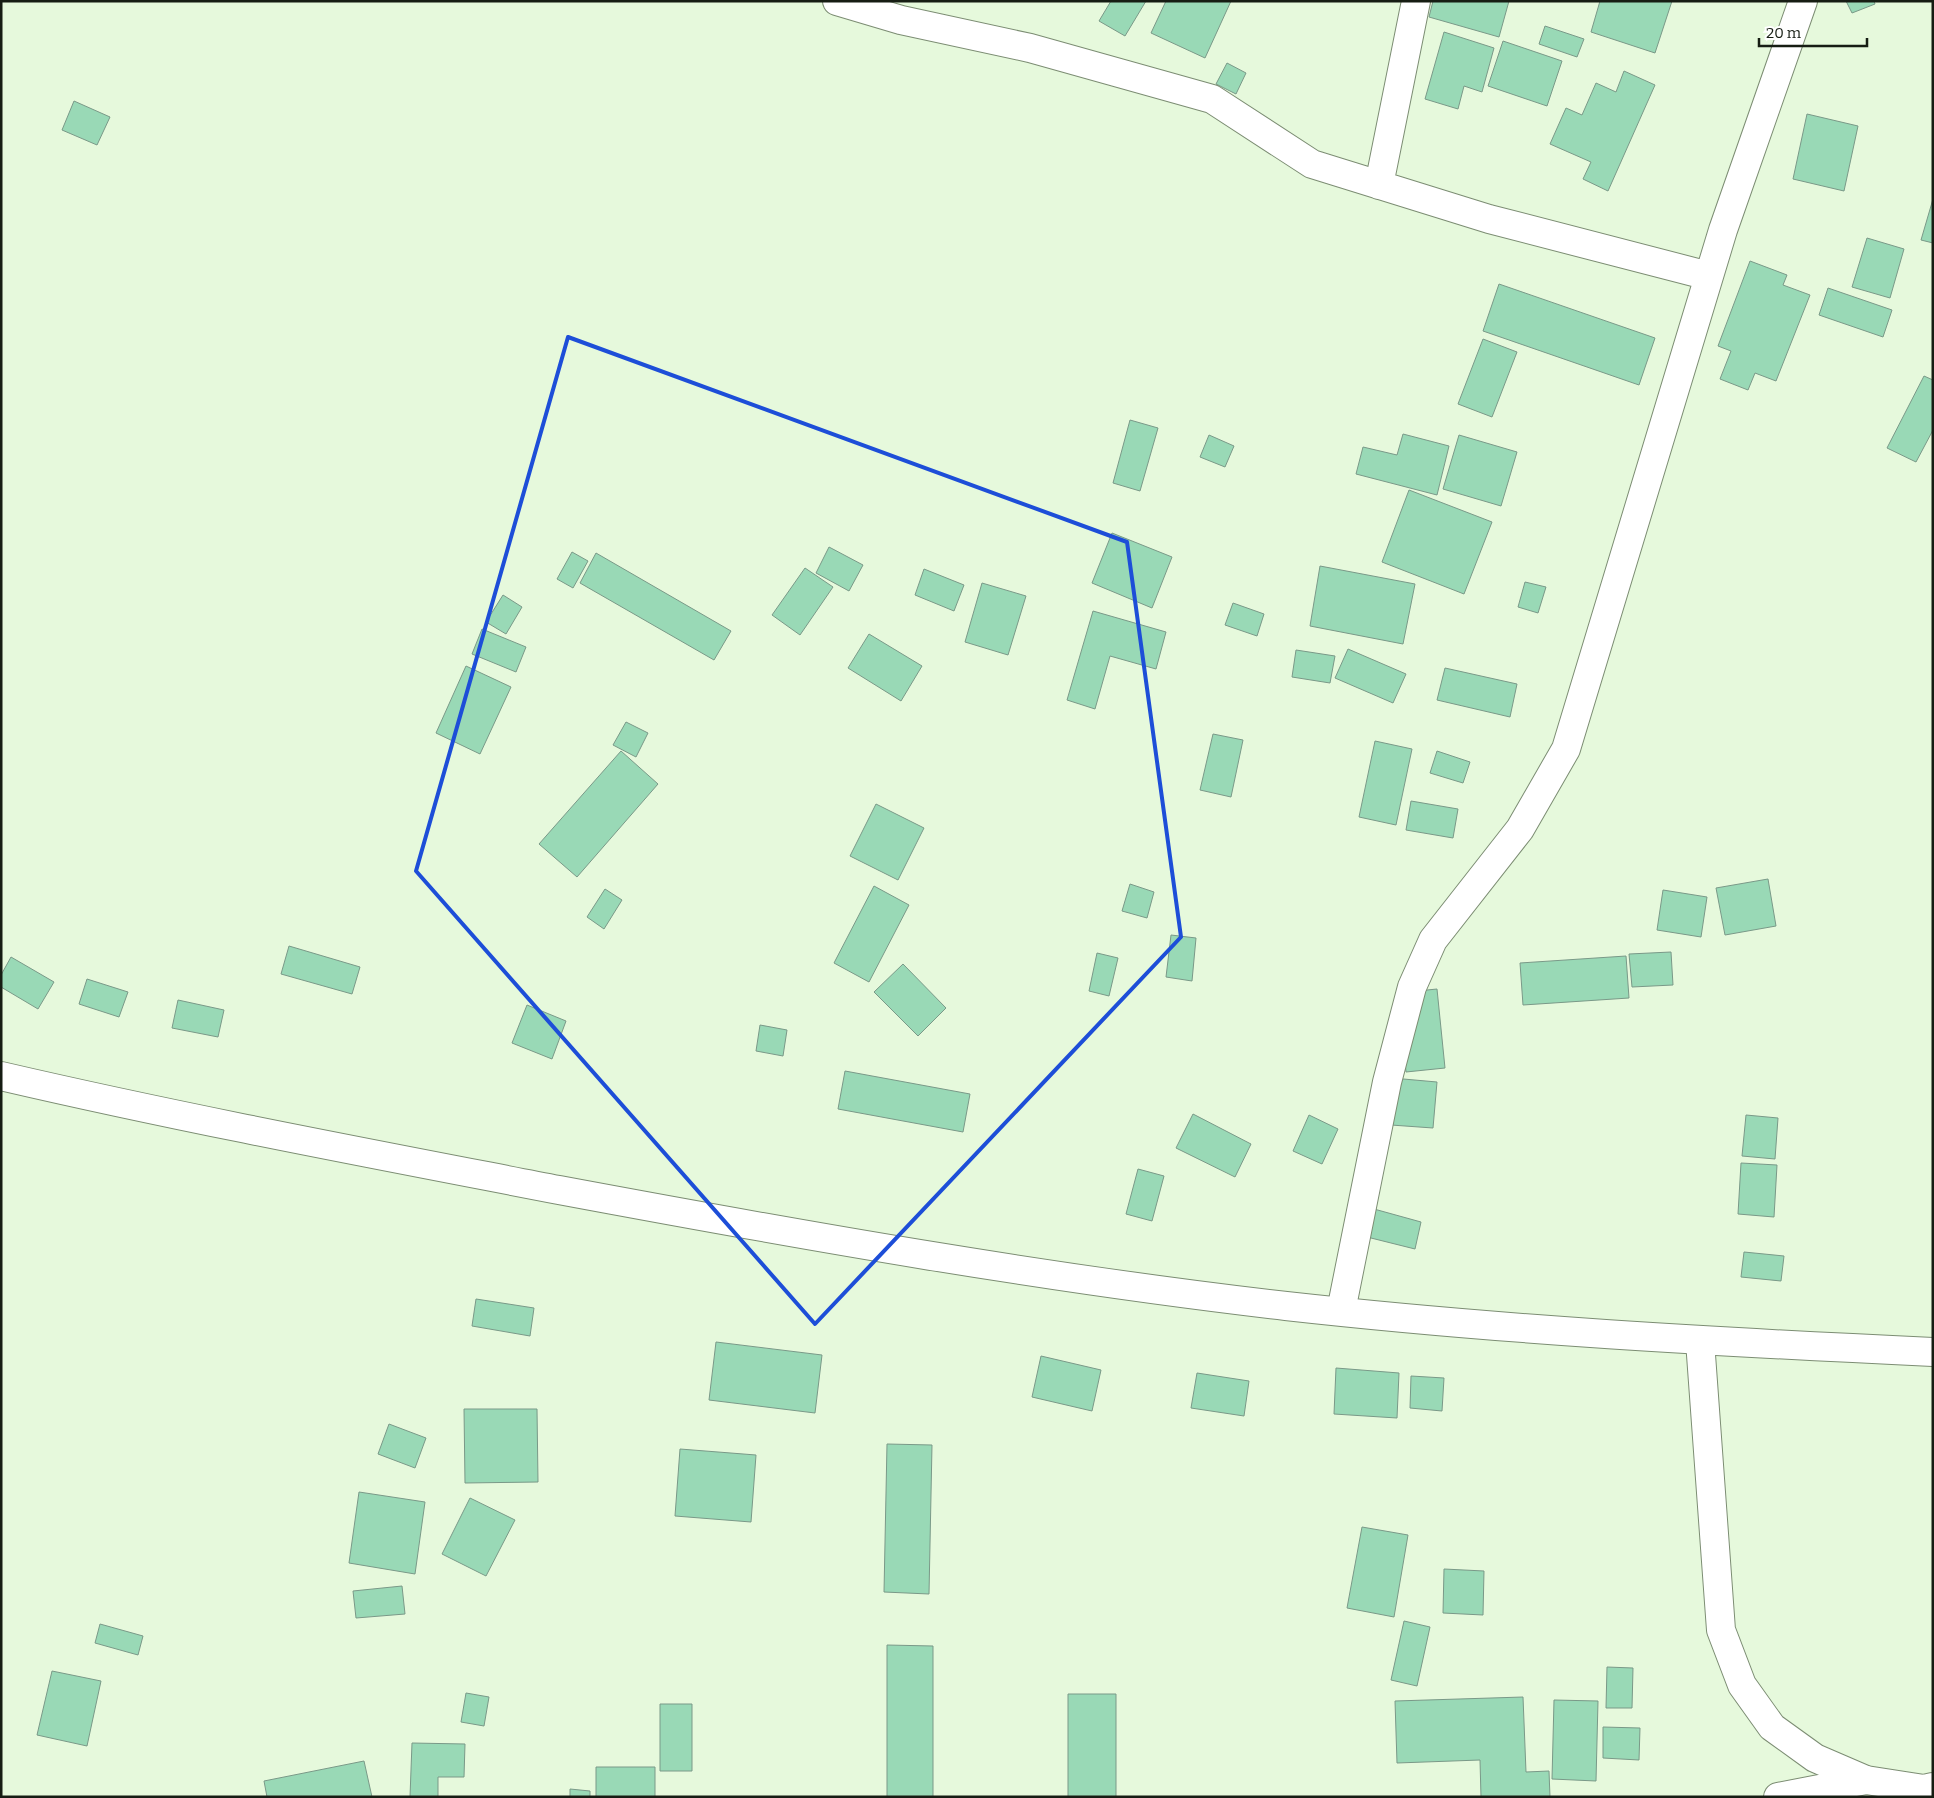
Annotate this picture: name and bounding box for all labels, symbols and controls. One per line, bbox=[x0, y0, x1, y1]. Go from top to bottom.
scale bar bbox=[1759, 15, 1866, 47]
text: 20 m bbox=[1766, 24, 1802, 42]

